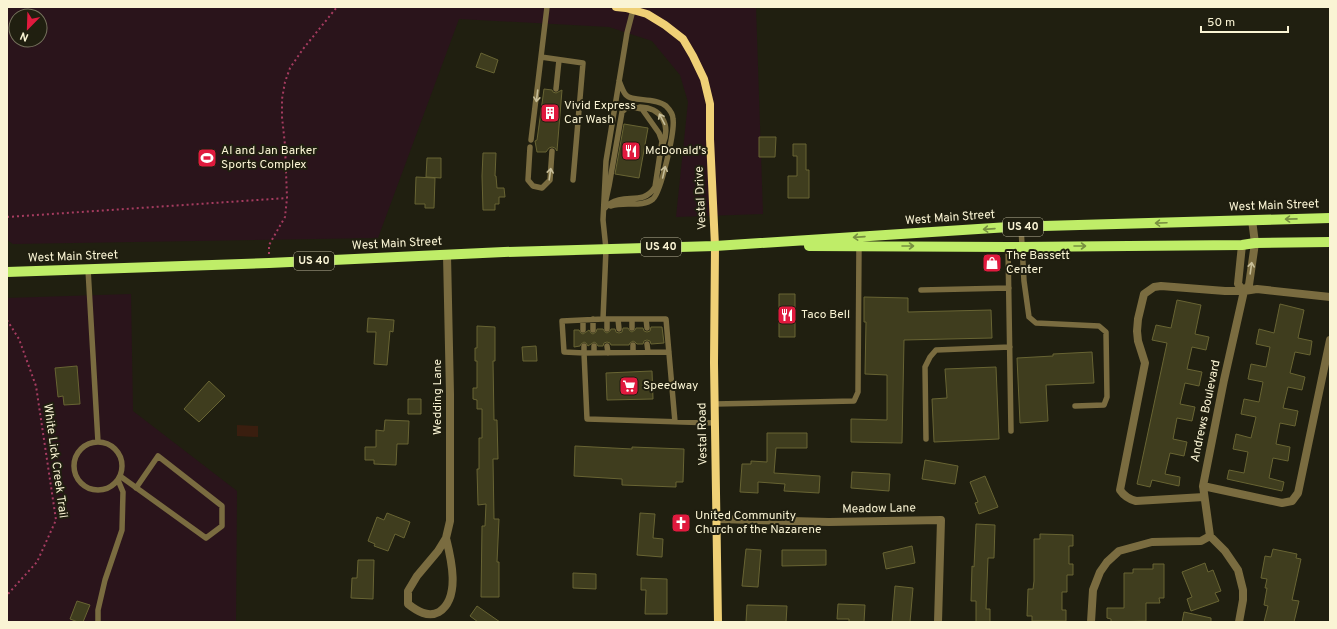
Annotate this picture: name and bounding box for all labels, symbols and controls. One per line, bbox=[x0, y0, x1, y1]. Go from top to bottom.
north arrow bbox=[8, 8, 48, 48]
scale bar bbox=[1201, 8, 1288, 34]
text: 50 m bbox=[1207, 15, 1235, 31]
text: N bbox=[18, 28, 31, 44]
one-way arrow bbox=[533, 89, 540, 102]
place label: Vivid Express Car Wash bbox=[564, 98, 636, 128]
building icon: Vivid Express Car Wash bbox=[539, 102, 561, 124]
one-way arrow bbox=[658, 113, 665, 125]
restaurant icon: McDonald's bbox=[620, 140, 642, 162]
place label: Al and Jan Barker Sports Complex bbox=[221, 143, 317, 173]
place label: McDonald's bbox=[645, 143, 707, 159]
sports icon: Al and Jan Barker Sports Complex bbox=[196, 147, 218, 169]
one-way arrow bbox=[661, 165, 668, 178]
street label: Vestal Drive bbox=[691, 166, 711, 230]
one-way arrow bbox=[546, 168, 554, 181]
street label: West Main Street bbox=[1229, 196, 1319, 216]
street label: West Main Street bbox=[904, 207, 996, 229]
one-way arrow bbox=[1285, 215, 1298, 222]
road number: US 40 bbox=[1003, 218, 1043, 236]
one-way arrow bbox=[1155, 219, 1168, 226]
one-way arrow bbox=[983, 225, 996, 232]
one-way arrow bbox=[853, 233, 866, 240]
street label: West Main Street bbox=[351, 234, 443, 254]
road number: US 40 bbox=[641, 238, 681, 256]
one-way arrow bbox=[901, 242, 914, 250]
one-way arrow bbox=[1073, 242, 1086, 250]
street label: West Main Street bbox=[28, 247, 118, 267]
place label: The Bassett Center bbox=[1006, 248, 1070, 278]
road number: US 40 bbox=[294, 252, 334, 270]
shop icon: The Bassett Center bbox=[981, 252, 1003, 274]
one-way arrow bbox=[1248, 262, 1255, 275]
restaurant icon: Taco Bell bbox=[776, 304, 798, 326]
place label: Taco Bell bbox=[801, 307, 850, 323]
street label: Wedding Lane bbox=[430, 359, 446, 435]
street label: Andrews Boulevard bbox=[1187, 359, 1225, 463]
supermarket icon: Speedway bbox=[618, 375, 640, 397]
place label: Speedway bbox=[643, 378, 698, 394]
street label: Vestal Road bbox=[694, 402, 712, 466]
street label: White Lick Creek Trail bbox=[39, 403, 71, 519]
street label: Meadow Lane bbox=[842, 500, 916, 518]
place label: United Community Church of the Nazarene bbox=[695, 508, 822, 538]
church icon: United Community Church of the Nazarene bbox=[670, 512, 692, 534]

